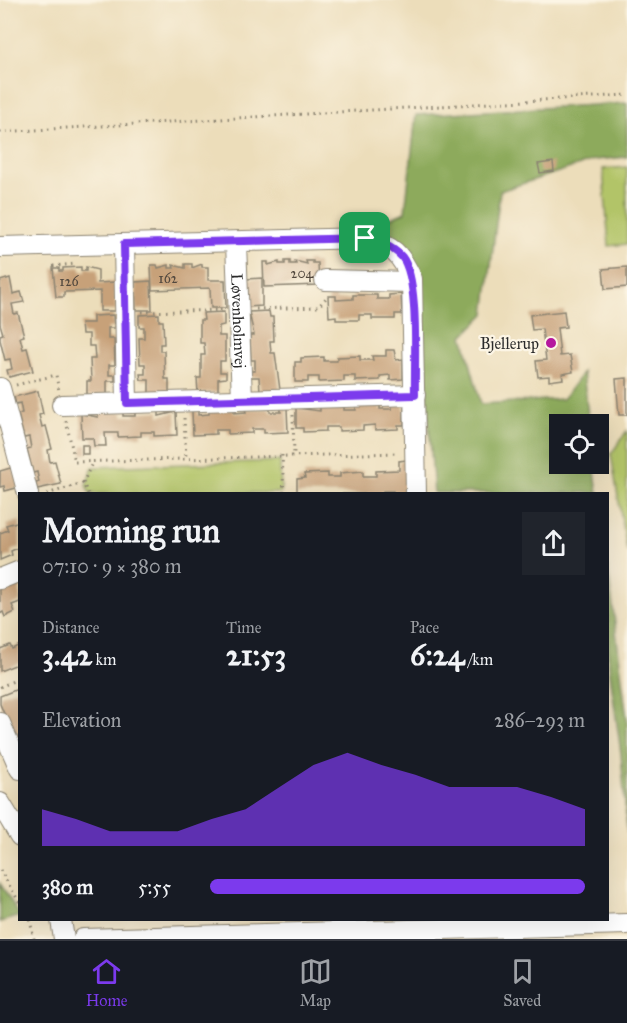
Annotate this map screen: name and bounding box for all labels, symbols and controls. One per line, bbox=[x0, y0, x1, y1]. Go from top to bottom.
pin bbox=[339, 212, 390, 263]
icon: arrive bbox=[348, 221, 381, 254]
house number: 204 bbox=[291, 265, 315, 282]
house number: 162 bbox=[158, 270, 178, 287]
house number: 126 bbox=[59, 273, 80, 290]
street label: Løvenholmvej bbox=[228, 273, 250, 369]
place label: Bjellerup bbox=[480, 334, 539, 353]
marker: Bjellerup bbox=[544, 336, 558, 350]
map controls bbox=[549, 414, 609, 474]
button: locate bbox=[549, 414, 609, 474]
text: Morning run bbox=[42, 511, 220, 551]
button: share bbox=[522, 512, 585, 575]
text: 07:10 · 9 × 380 m bbox=[42, 554, 182, 578]
text: Distance bbox=[42, 618, 99, 637]
text: Time bbox=[226, 618, 261, 637]
text: Pace bbox=[410, 618, 439, 637]
text: 3.42 bbox=[42, 637, 92, 673]
text: 21:53 bbox=[226, 637, 286, 673]
text: 6:24 bbox=[410, 637, 464, 673]
text: km bbox=[92, 650, 116, 669]
text: /km bbox=[464, 650, 493, 669]
text: Elevation bbox=[42, 708, 121, 732]
text: 286–293 m bbox=[494, 708, 585, 732]
text: 380 m bbox=[42, 875, 93, 899]
text: 5:55 bbox=[138, 875, 171, 899]
tab: Home bbox=[86, 955, 128, 1010]
tab: Map bbox=[299, 955, 332, 1010]
tab: Saved bbox=[503, 955, 541, 1010]

